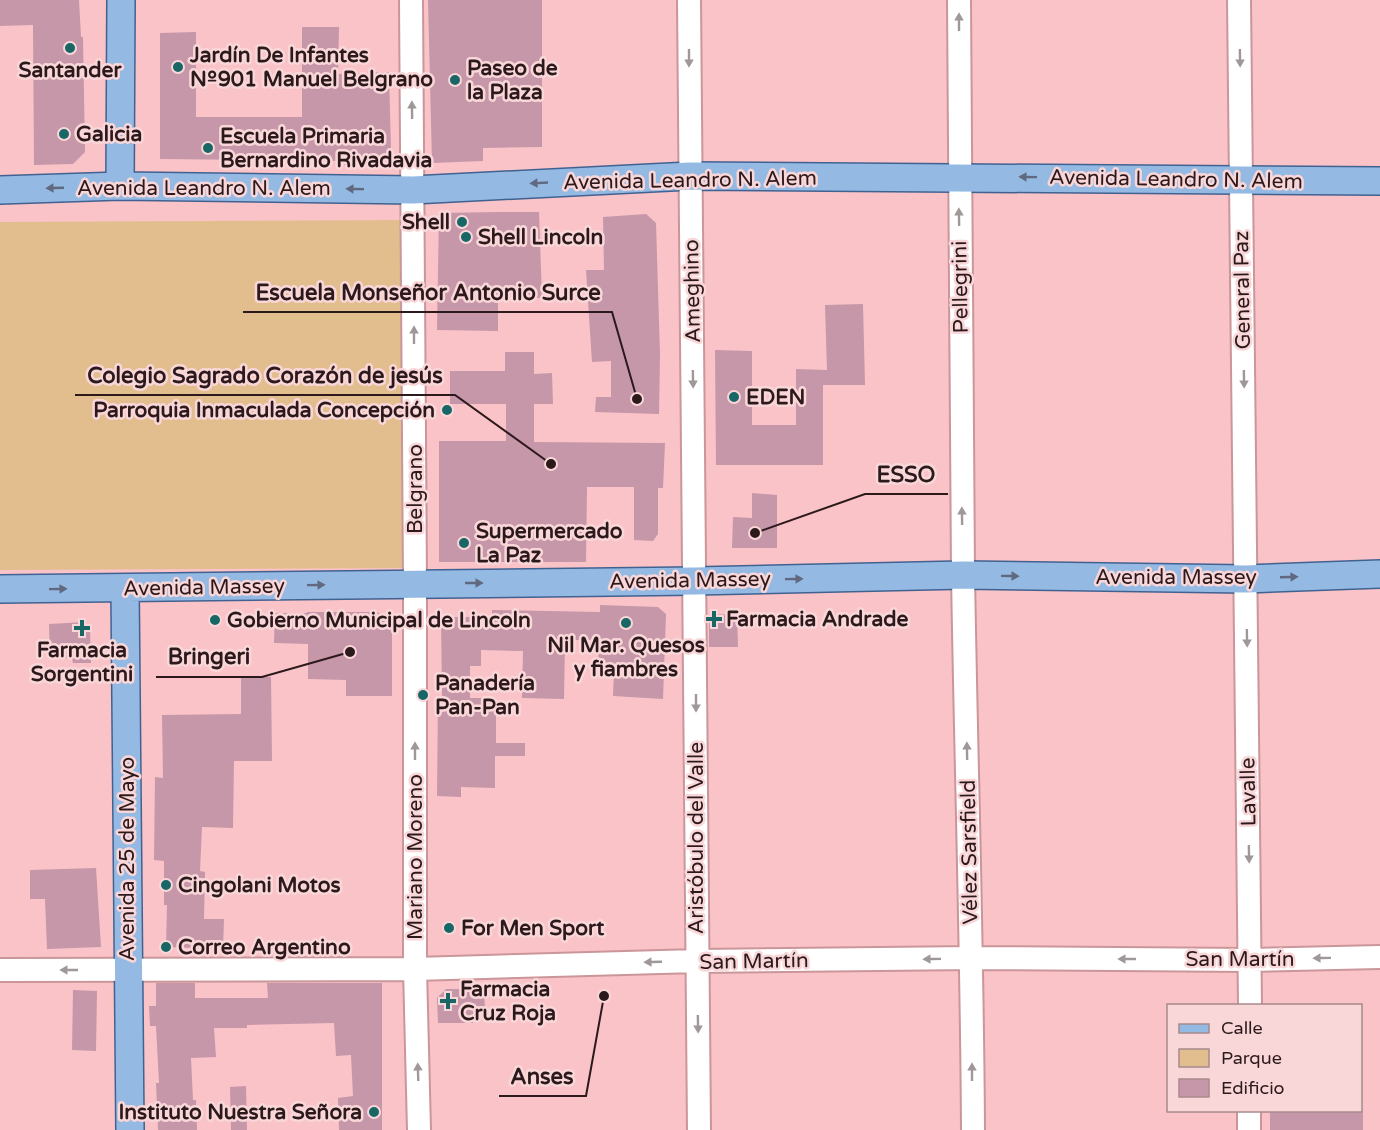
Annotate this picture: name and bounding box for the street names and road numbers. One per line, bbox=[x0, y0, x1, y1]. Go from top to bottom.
street label: Avenida Leandro N. Alem bbox=[1049, 165, 1303, 194]
street label: Avenida Leandro N. Alem bbox=[563, 166, 817, 195]
street label: Avenida Leandro N. Alem bbox=[77, 176, 331, 201]
street label: General Paz bbox=[1229, 230, 1256, 350]
street label: Ameghino bbox=[679, 239, 706, 343]
street label: Pellegrini bbox=[947, 240, 974, 333]
street label: Belgrano bbox=[403, 444, 428, 534]
street label: Avenida Massey bbox=[1095, 565, 1257, 590]
street label: Avenida Massey bbox=[609, 567, 771, 594]
street label: Avenida Massey bbox=[123, 574, 285, 601]
street label: Aristóbulo del Valle bbox=[684, 742, 709, 934]
street label: Avenida 25 de Mayo bbox=[115, 757, 140, 961]
street label: Lavalle bbox=[1235, 757, 1262, 827]
street label: Mariano Moreno bbox=[403, 774, 428, 940]
street label: Vélez Sarsfield bbox=[956, 779, 983, 925]
street label: San Martín bbox=[1185, 947, 1295, 972]
street label: San Martín bbox=[699, 948, 809, 975]

